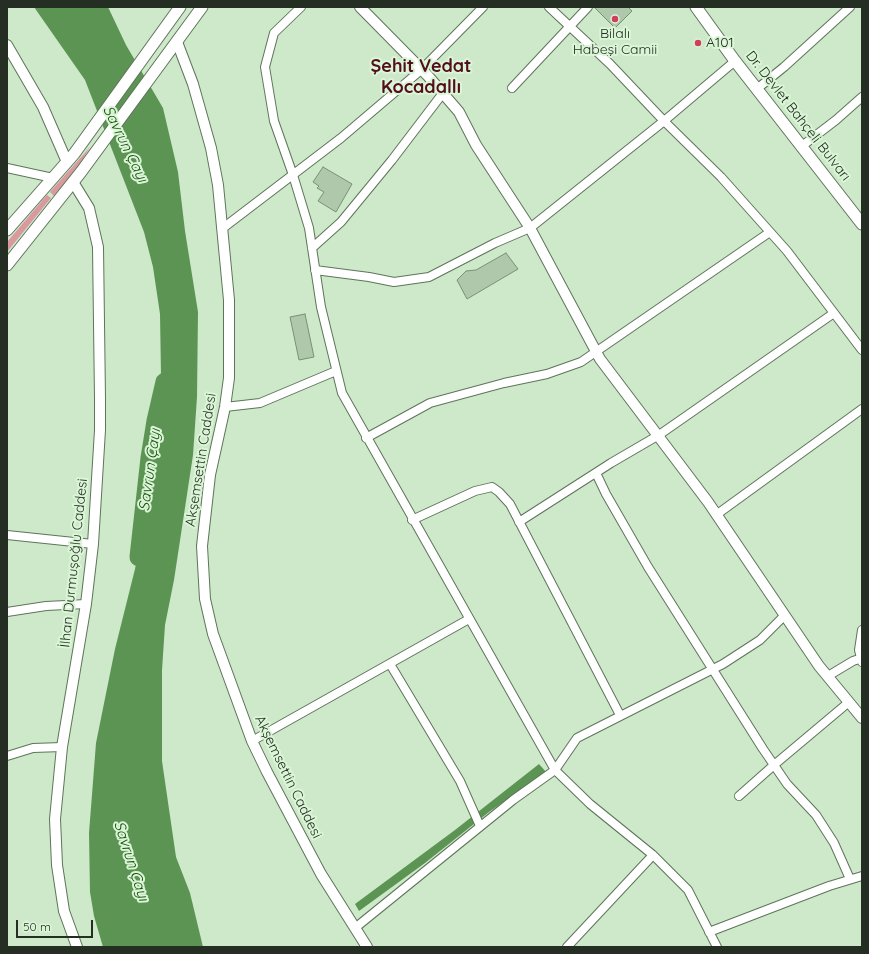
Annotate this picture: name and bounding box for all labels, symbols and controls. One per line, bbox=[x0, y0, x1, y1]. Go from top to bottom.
marker: Bilalı Habeşi Camii bbox=[610, 14, 620, 24]
place label: Bilalı Habeşi Camii bbox=[573, 26, 657, 58]
place label: A101 bbox=[706, 35, 734, 51]
marker: A101 bbox=[693, 38, 703, 48]
street label: Dr. Devlet Bahçeli Bulvarı bbox=[742, 48, 854, 184]
district label: Şehit Vedat Kocadallı bbox=[371, 56, 471, 98]
water label: Savrun Çayı bbox=[99, 103, 151, 185]
street label: Akşemsettin Caddesi bbox=[182, 392, 220, 528]
water label: Savrun Çayı bbox=[135, 428, 165, 512]
street label: İlhan Durmuşoğlu Caddesi bbox=[57, 478, 91, 648]
street label: Akşemsettin Caddesi bbox=[251, 713, 325, 841]
water label: Savrun Çayı bbox=[110, 819, 152, 903]
scale bar bbox=[18, 912, 95, 938]
text: 50 m bbox=[23, 919, 51, 934]

